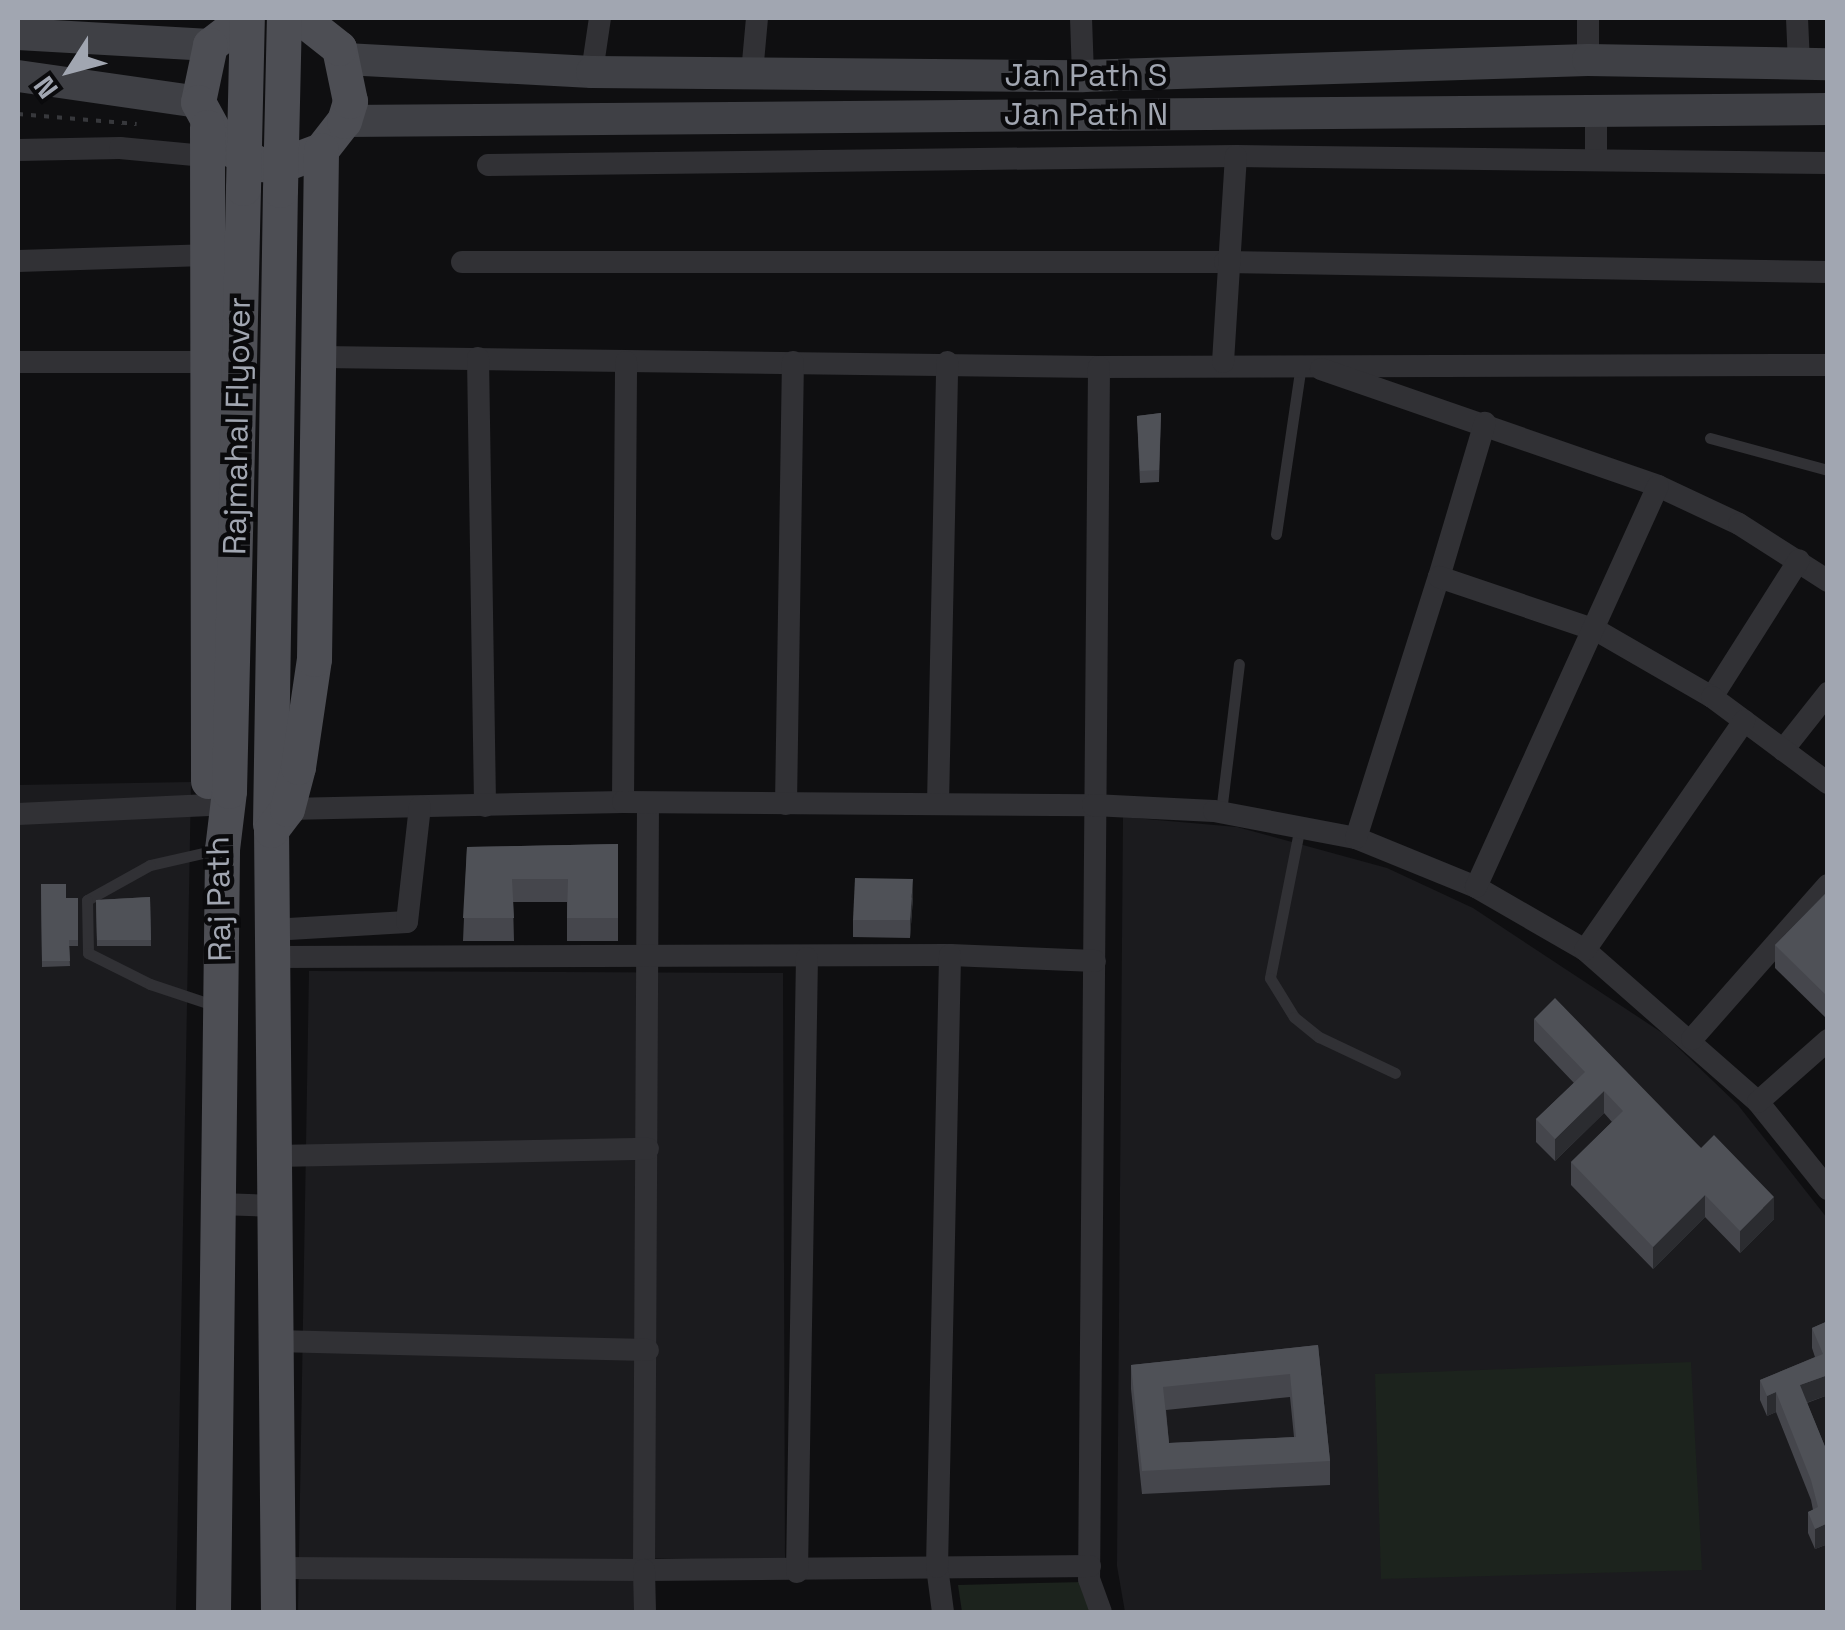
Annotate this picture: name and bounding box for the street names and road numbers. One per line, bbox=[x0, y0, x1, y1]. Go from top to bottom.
street label: Jan Path S bbox=[1005, 56, 1167, 94]
street label: Jan Path N bbox=[1004, 95, 1168, 133]
street label: Rajmahal Flyover bbox=[216, 297, 258, 555]
street label: Raj Path bbox=[199, 836, 239, 962]

